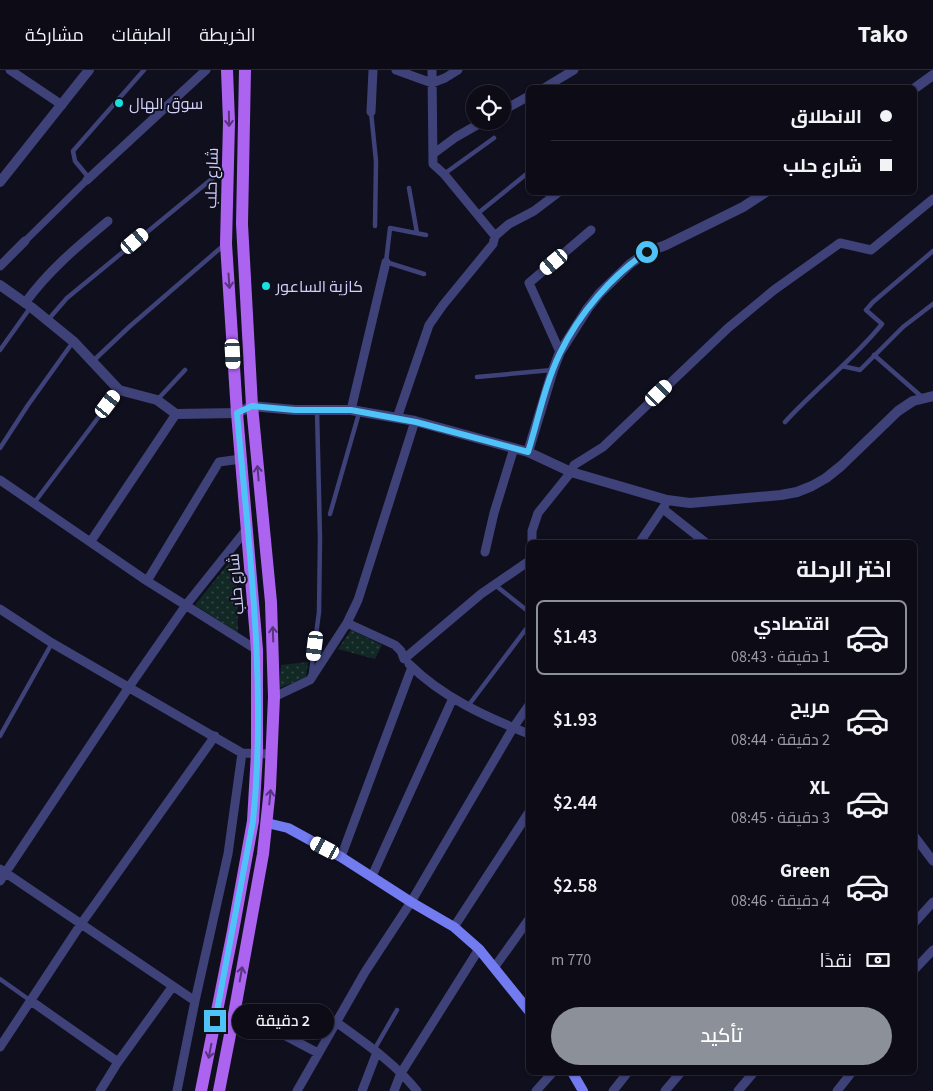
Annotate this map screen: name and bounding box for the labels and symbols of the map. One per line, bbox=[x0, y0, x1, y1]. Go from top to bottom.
place label: سوق الهال bbox=[129, 93, 203, 115]
marker: سوق الهال bbox=[113, 97, 125, 109]
one-way arrow bbox=[224, 110, 234, 126]
street label: شارع حلب bbox=[200, 147, 224, 209]
car bbox=[118, 226, 151, 256]
route start bbox=[636, 241, 658, 263]
car bbox=[537, 247, 570, 277]
one-way arrow bbox=[224, 273, 233, 289]
place label: كازية الساعور bbox=[275, 276, 363, 298]
marker: كازية الساعور bbox=[260, 280, 272, 292]
car bbox=[224, 339, 241, 369]
car bbox=[642, 377, 675, 409]
car bbox=[92, 388, 123, 420]
one-way arrow bbox=[253, 465, 262, 481]
street label: شارع حلب bbox=[222, 553, 250, 615]
one-way arrow bbox=[268, 627, 277, 643]
car bbox=[305, 630, 324, 662]
one-way arrow bbox=[265, 789, 274, 805]
car bbox=[308, 834, 341, 862]
one-way arrow bbox=[237, 967, 247, 983]
callout: 2 دقيقة bbox=[232, 1004, 335, 1038]
route end bbox=[204, 1010, 226, 1032]
one-way arrow bbox=[204, 1042, 214, 1058]

